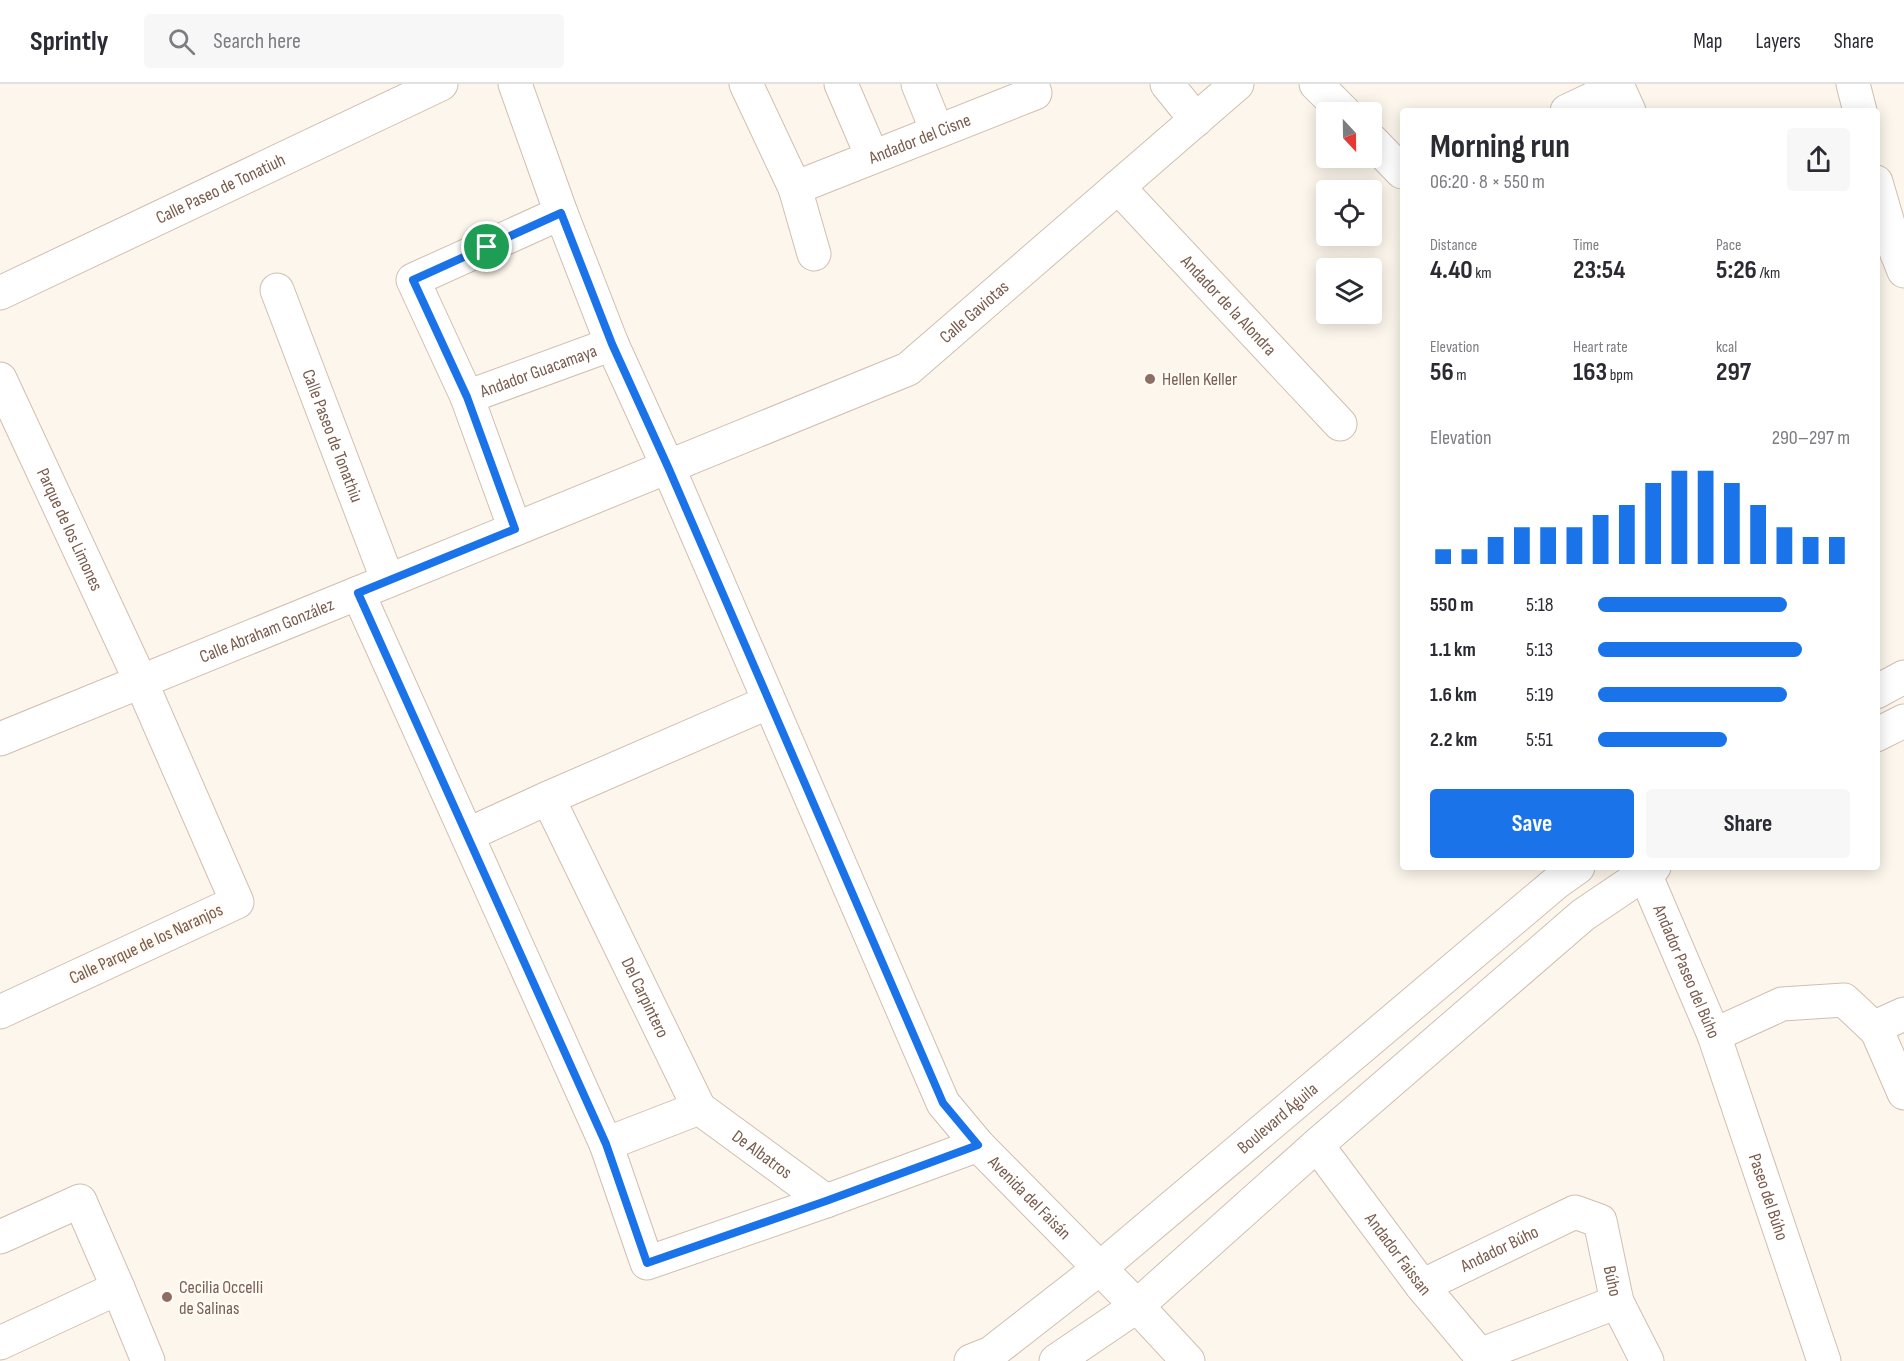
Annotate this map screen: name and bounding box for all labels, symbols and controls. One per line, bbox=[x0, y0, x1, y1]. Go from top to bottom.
search box bbox=[144, 14, 564, 68]
text: Sprintly bbox=[30, 25, 108, 58]
icon: search bbox=[165, 25, 198, 58]
text: Search here bbox=[213, 28, 301, 55]
text: Map bbox=[1693, 29, 1722, 54]
text: Layers bbox=[1755, 29, 1801, 54]
text: Share bbox=[1834, 29, 1874, 54]
north arrow bbox=[1316, 102, 1382, 168]
map controls bbox=[1316, 102, 1382, 324]
street label: Andador del Cisne bbox=[865, 109, 974, 169]
text: Morning run bbox=[1430, 127, 1570, 167]
button: share bbox=[1787, 128, 1850, 191]
street label: Calle Paseo de Tonatiuh bbox=[152, 149, 289, 228]
text: 06:20 · 8 × 550 m bbox=[1430, 170, 1545, 194]
button: locate bbox=[1316, 180, 1382, 246]
pin bbox=[461, 221, 512, 272]
icon: arrive bbox=[470, 230, 503, 263]
text: Distance bbox=[1430, 236, 1477, 255]
text: Time bbox=[1573, 236, 1599, 255]
text: Pace bbox=[1716, 236, 1741, 255]
street label: Andador de la Alondra bbox=[1176, 250, 1281, 360]
text: 4.40 bbox=[1430, 255, 1473, 286]
text: 23:54 bbox=[1573, 255, 1625, 286]
text: 5:26 bbox=[1716, 255, 1757, 286]
button: layers bbox=[1316, 258, 1382, 324]
text: km bbox=[1473, 264, 1492, 283]
text: /km bbox=[1757, 264, 1780, 283]
street label: Calle Gaviotas bbox=[935, 276, 1013, 347]
text: Elevation bbox=[1430, 338, 1479, 357]
text: Heart rate bbox=[1573, 338, 1628, 357]
text: kcal bbox=[1716, 338, 1737, 357]
street label: Andador Guacamaya bbox=[476, 340, 600, 402]
text: 56 bbox=[1430, 357, 1454, 388]
text: 163 bbox=[1573, 357, 1607, 388]
text: 297 bbox=[1716, 357, 1751, 388]
street label: Calle Paseo de Tonathiu bbox=[298, 366, 367, 505]
text: m bbox=[1454, 366, 1467, 385]
text: bpm bbox=[1607, 366, 1633, 385]
place label: Hellen Keller bbox=[1162, 369, 1237, 390]
marker: Hellen Keller bbox=[1143, 372, 1157, 386]
text: Elevation bbox=[1430, 426, 1492, 450]
text: 290–297 m bbox=[1772, 426, 1850, 450]
street label: Parque de los Limones bbox=[33, 465, 108, 594]
street label: Calle Abraham González bbox=[196, 593, 338, 667]
text: 550 m bbox=[1430, 593, 1473, 617]
text: 5:18 bbox=[1526, 593, 1554, 617]
text: 1.1 km bbox=[1430, 638, 1476, 662]
text: 5:13 bbox=[1526, 638, 1553, 662]
text: 1.6 km bbox=[1430, 683, 1477, 707]
text: 5:19 bbox=[1526, 683, 1554, 707]
text: 2.2 km bbox=[1430, 728, 1477, 752]
text: 5:51 bbox=[1526, 728, 1553, 752]
button: Save bbox=[1430, 789, 1634, 858]
button: Share bbox=[1646, 789, 1850, 858]
street label: Calle Parque de los Naranjos bbox=[66, 899, 226, 989]
street label: Andador Paseo del Búho bbox=[1648, 900, 1725, 1041]
street label: Del Carpintero bbox=[617, 954, 674, 1041]
street label: Boulevard Águila bbox=[1233, 1078, 1322, 1158]
street label: De Albatros bbox=[728, 1125, 796, 1183]
street label: Avenida del Faisán bbox=[983, 1151, 1076, 1244]
street label: Paseo del Búho bbox=[1744, 1151, 1793, 1243]
street label: Andador Faissan bbox=[1360, 1208, 1436, 1300]
street label: Andador Búho bbox=[1456, 1221, 1542, 1277]
street label: Búho bbox=[1599, 1264, 1626, 1298]
place label: Cecilia Occelli de Salinas bbox=[179, 1277, 263, 1319]
marker: Cecilia Occelli de Salinas bbox=[160, 1290, 174, 1304]

